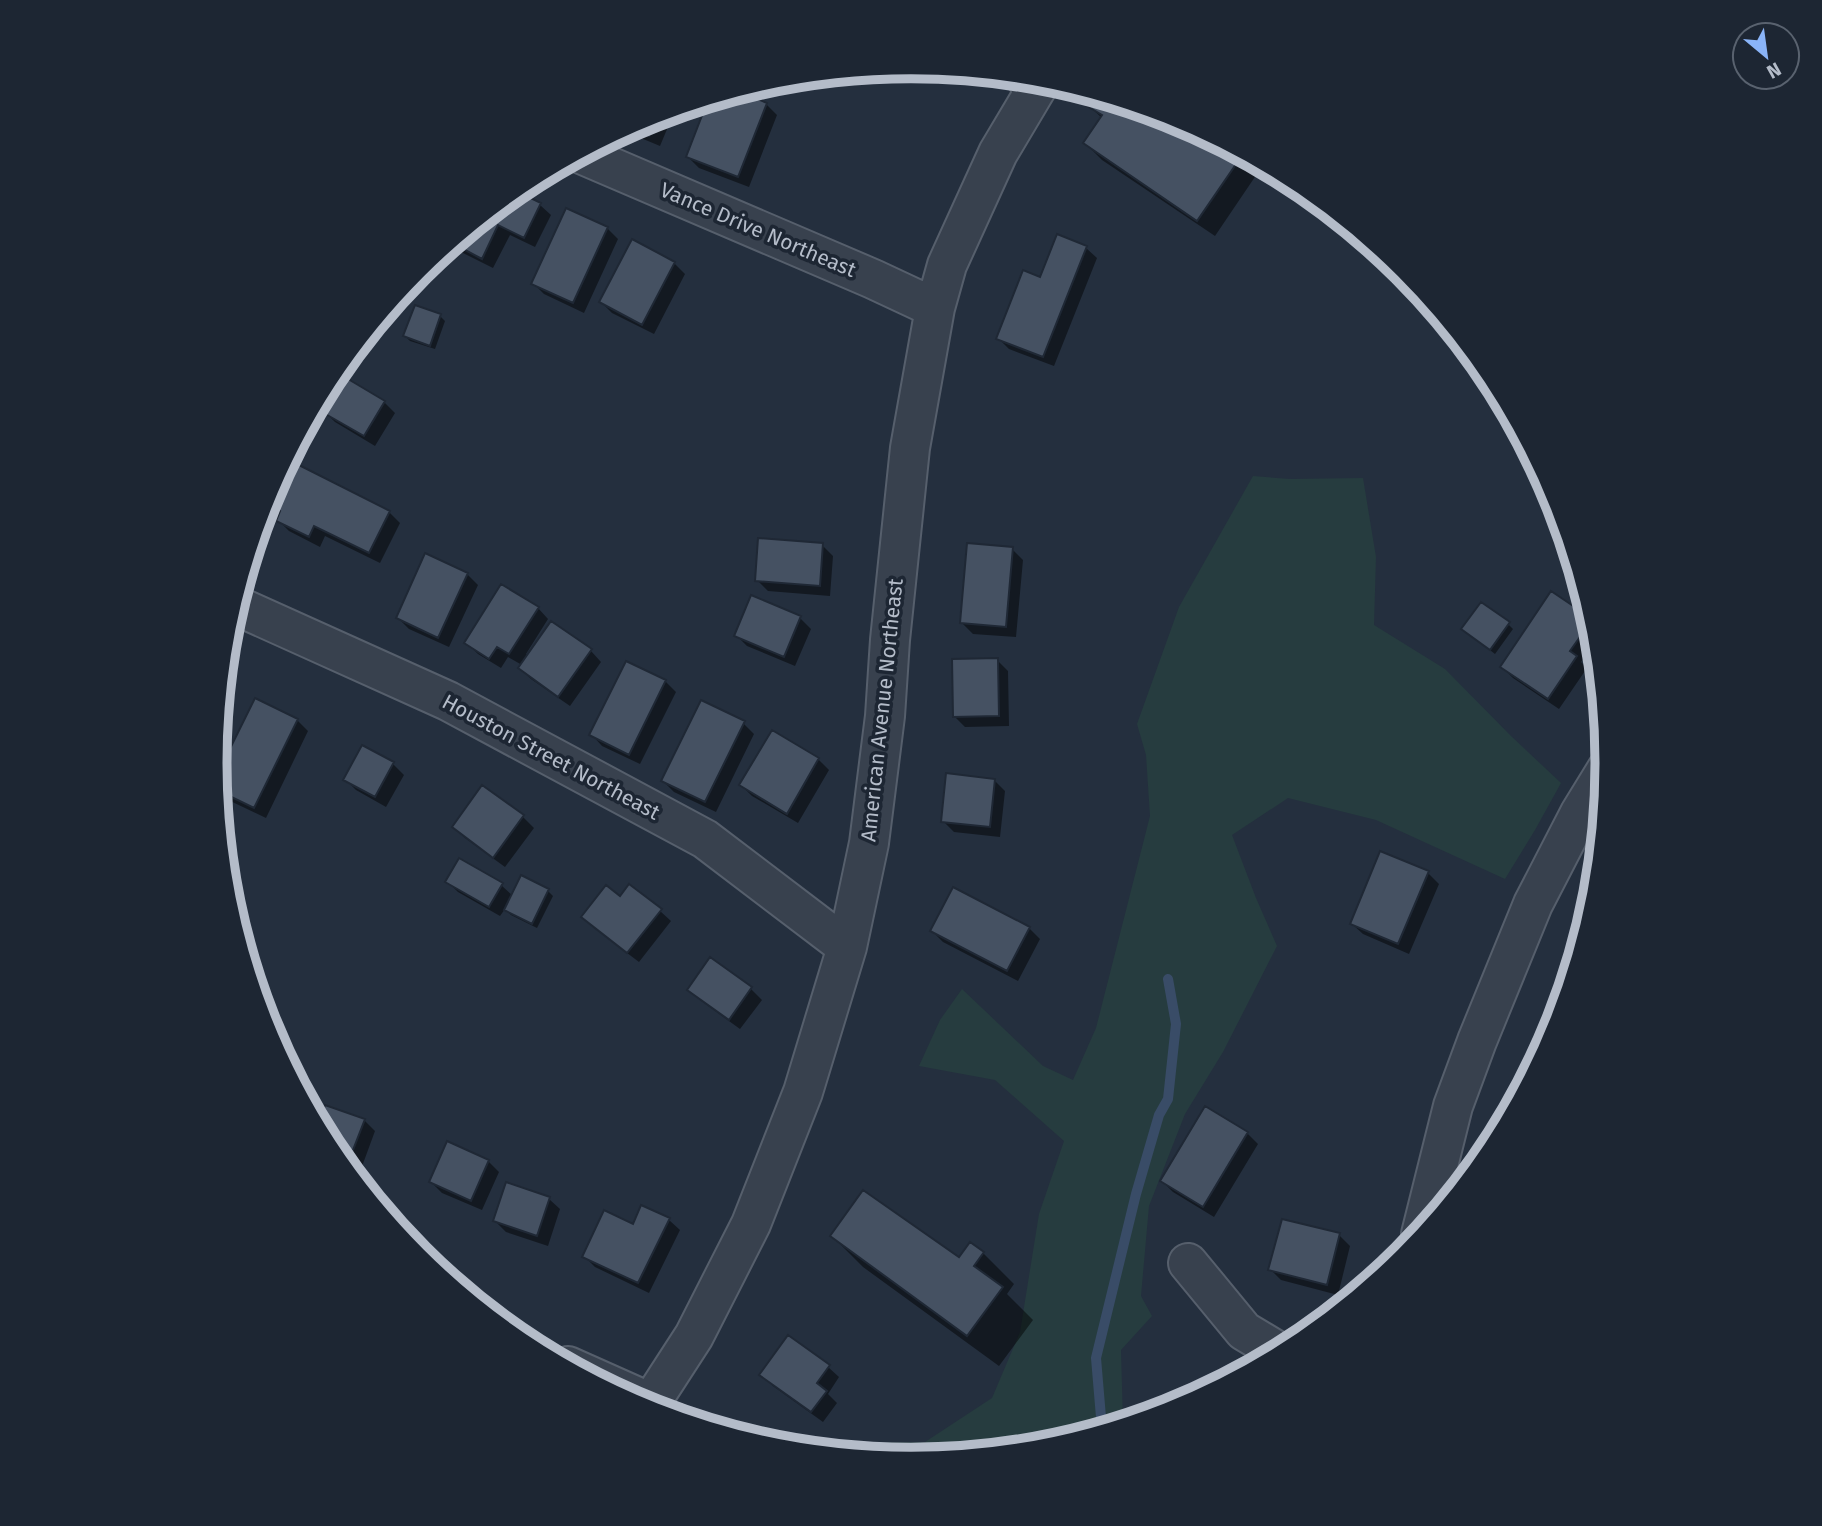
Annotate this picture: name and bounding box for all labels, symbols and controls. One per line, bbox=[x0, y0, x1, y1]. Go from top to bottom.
north arrow bbox=[1731, 21, 1801, 91]
text: N bbox=[1763, 57, 1785, 84]
street label: Vance Drive Northeast bbox=[656, 177, 860, 283]
street label: American Avenue Northeast bbox=[855, 577, 909, 843]
street label: Houston Street Northeast bbox=[438, 688, 665, 826]

